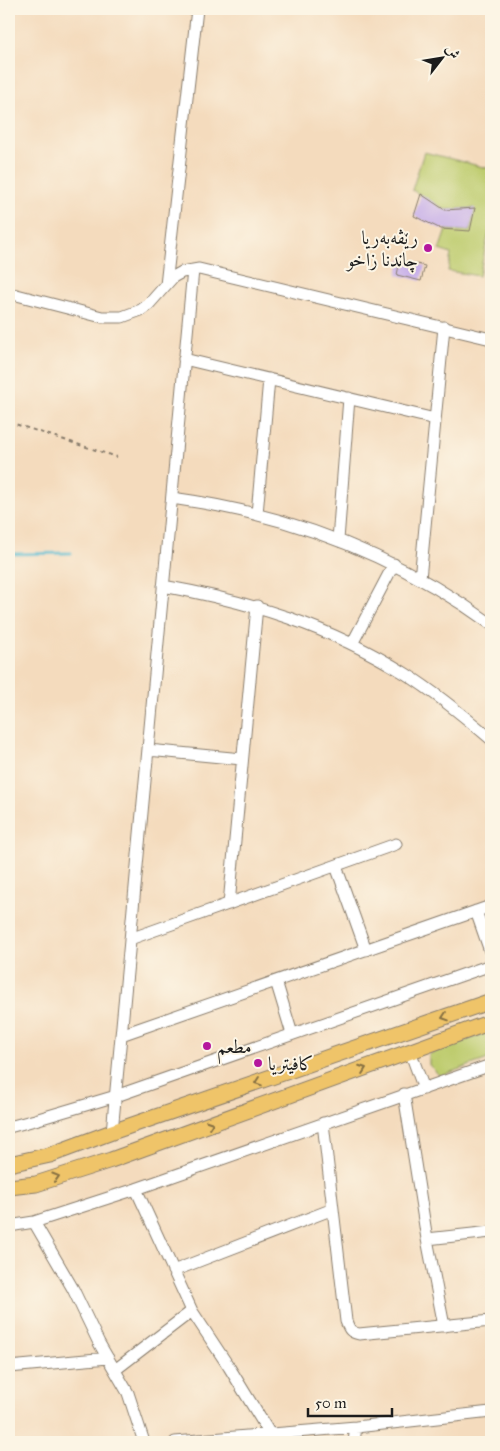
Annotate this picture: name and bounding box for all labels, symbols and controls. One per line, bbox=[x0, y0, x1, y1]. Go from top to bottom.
north arrow bbox=[418, 32, 468, 82]
text: ش bbox=[442, 41, 464, 62]
place label: رێڤه‌به‌ريا چاندنا زاخو bbox=[345, 226, 418, 273]
marker: رێڤه‌به‌ريا چاندنا زاخو bbox=[422, 242, 434, 254]
one-way arrow bbox=[441, 1011, 450, 1021]
place label: مطعم bbox=[217, 1035, 252, 1065]
marker: مطعم bbox=[201, 1040, 213, 1052]
place label: كافيتريا bbox=[268, 1052, 314, 1076]
marker: كافيتريا bbox=[252, 1057, 264, 1069]
one-way arrow bbox=[358, 1065, 366, 1075]
one-way arrow bbox=[255, 1076, 263, 1086]
one-way arrow bbox=[205, 1120, 214, 1130]
one-way arrow bbox=[52, 1173, 60, 1183]
scale bar bbox=[308, 1386, 391, 1418]
text: 50 m bbox=[315, 1394, 347, 1412]

